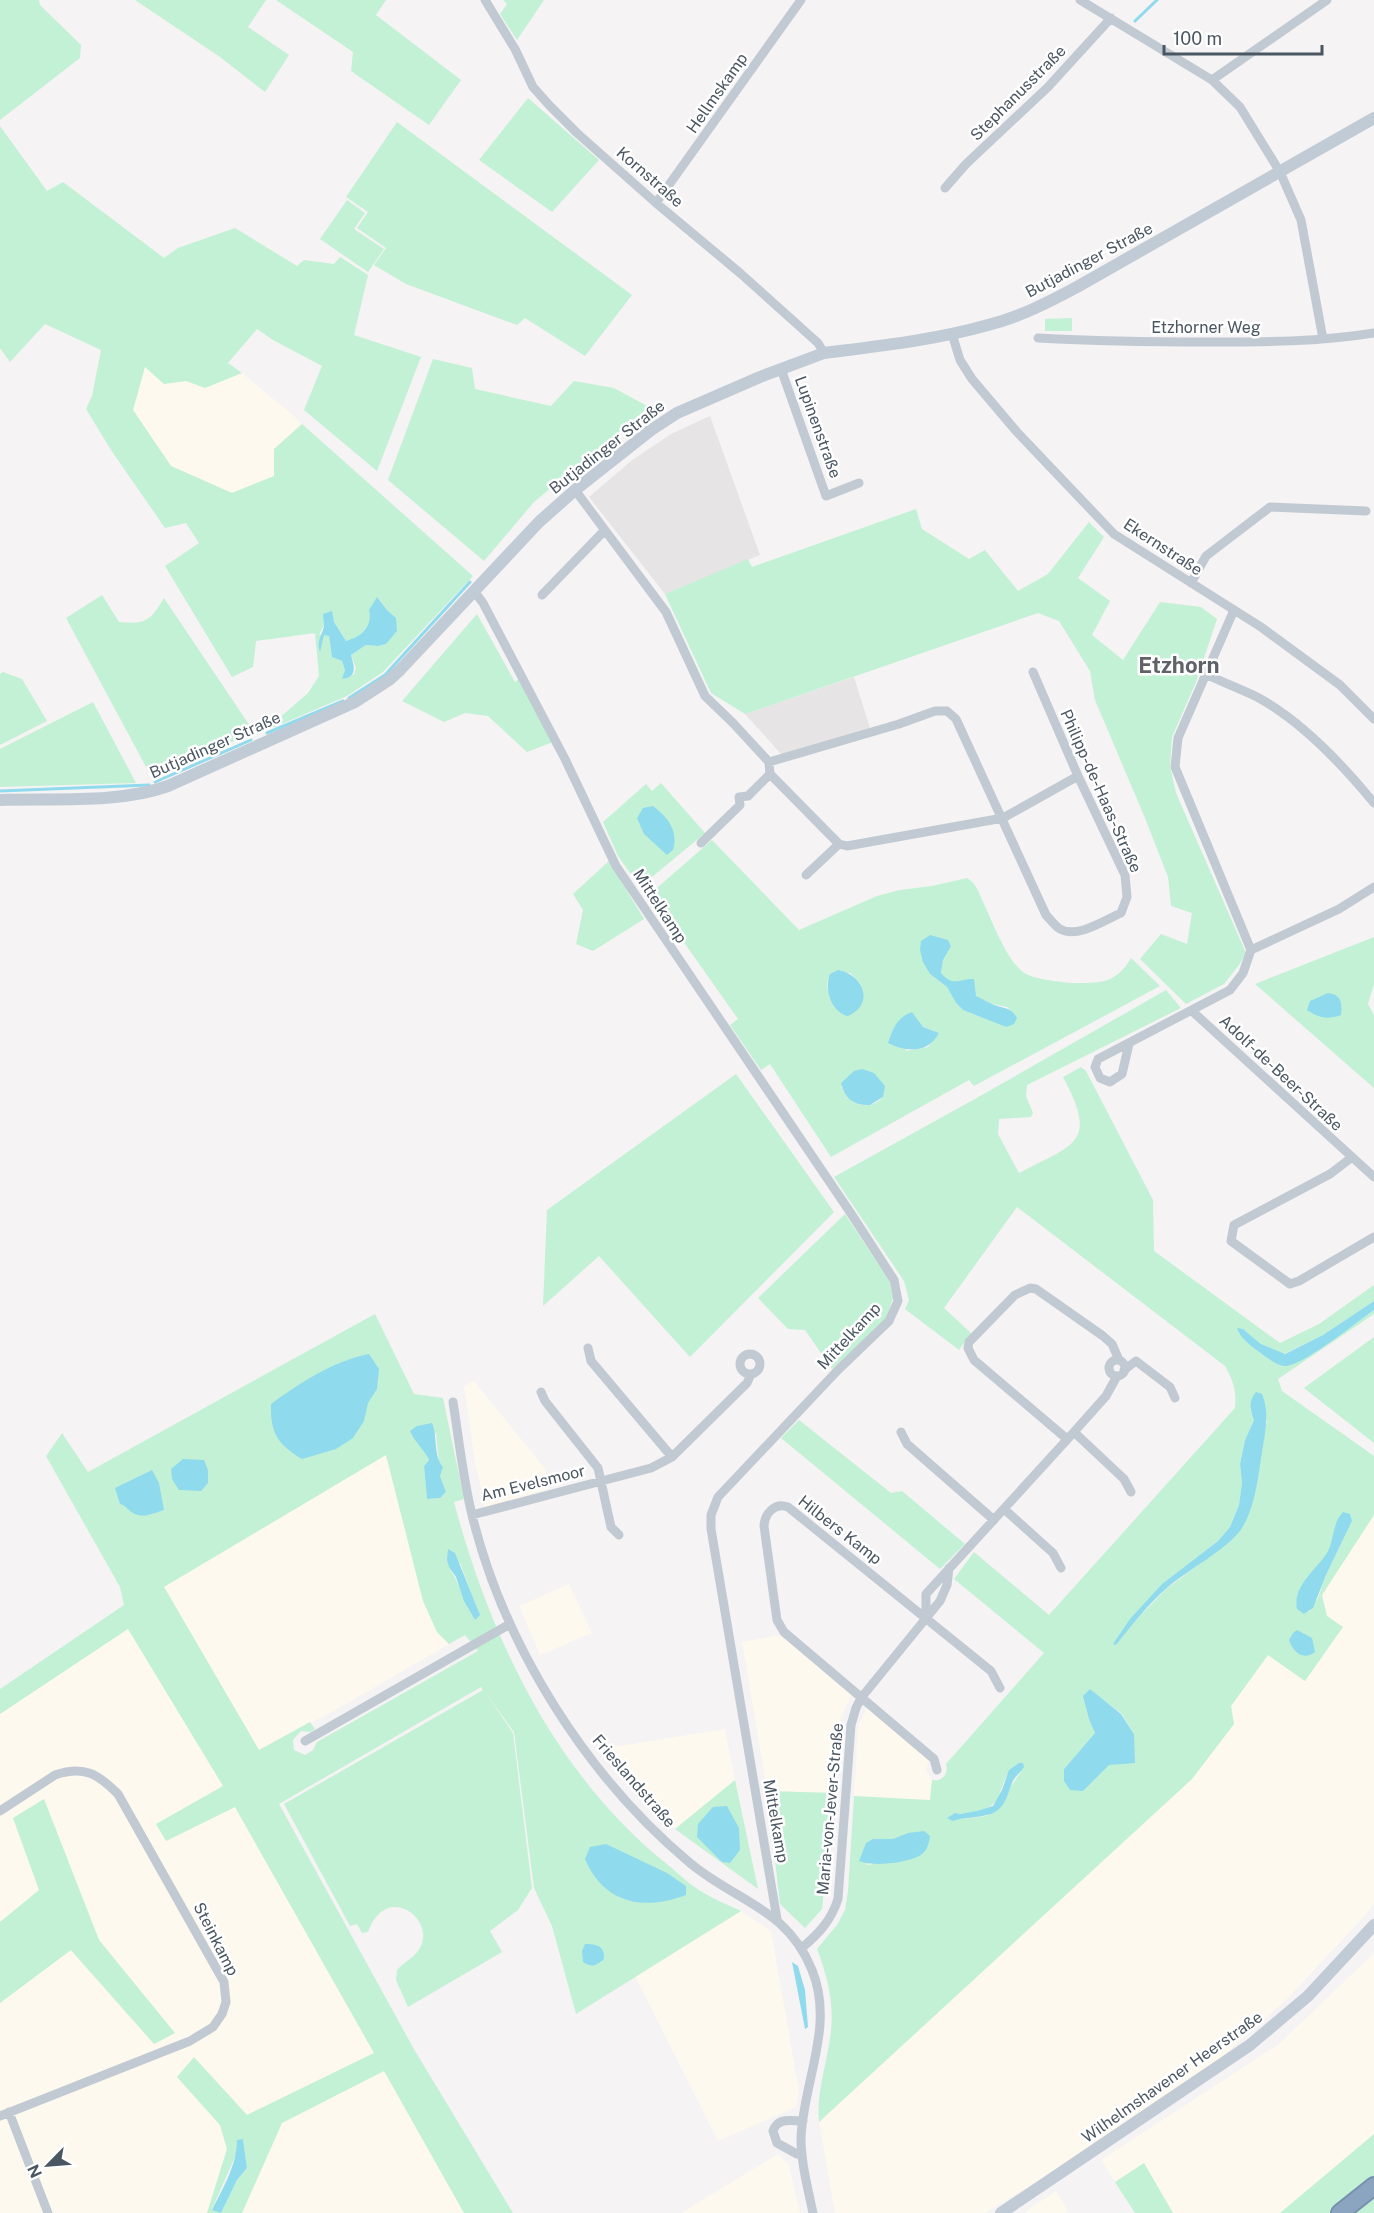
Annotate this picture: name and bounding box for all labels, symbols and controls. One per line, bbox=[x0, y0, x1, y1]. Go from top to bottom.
scale bar bbox=[1164, 18, 1322, 56]
text: 100 m bbox=[1173, 28, 1222, 49]
street label: Stephanusstraße bbox=[966, 41, 1070, 145]
street label: Hellmskamp bbox=[682, 49, 752, 137]
street label: Kornstraße bbox=[613, 143, 687, 211]
street label: Butjadinger Straße bbox=[1022, 218, 1156, 302]
street label: Etzhorner Weg bbox=[1151, 318, 1261, 337]
street label: Lupinenstraße bbox=[791, 373, 845, 481]
street label: Butjadinger Straße bbox=[546, 396, 668, 498]
street label: Ekernstraße bbox=[1120, 514, 1206, 580]
district label: Etzhorn bbox=[1138, 652, 1220, 678]
street label: Philipp-de-Haas-Straße bbox=[1056, 706, 1146, 876]
street label: Butjadinger Straße bbox=[147, 708, 283, 782]
street label: Mittelkamp bbox=[629, 865, 691, 947]
street label: Adolf-de-Beer-Straße bbox=[1216, 1011, 1346, 1135]
street label: Mittelkamp bbox=[813, 1299, 885, 1373]
street label: Am Evelsmoor bbox=[479, 1461, 587, 1505]
street label: Hilbers Kamp bbox=[794, 1491, 886, 1569]
street label: Maria-von-Jever-Straße bbox=[813, 1722, 847, 1896]
street label: Frieslandstraße bbox=[589, 1731, 679, 1831]
street label: Mittelkamp bbox=[759, 1778, 793, 1864]
street label: Steinkamp bbox=[189, 1899, 243, 1979]
street label: Wilhelmshavener Heerstraße bbox=[1078, 2007, 1266, 2147]
north arrow bbox=[18, 2135, 78, 2195]
text: N bbox=[24, 2161, 46, 2181]

